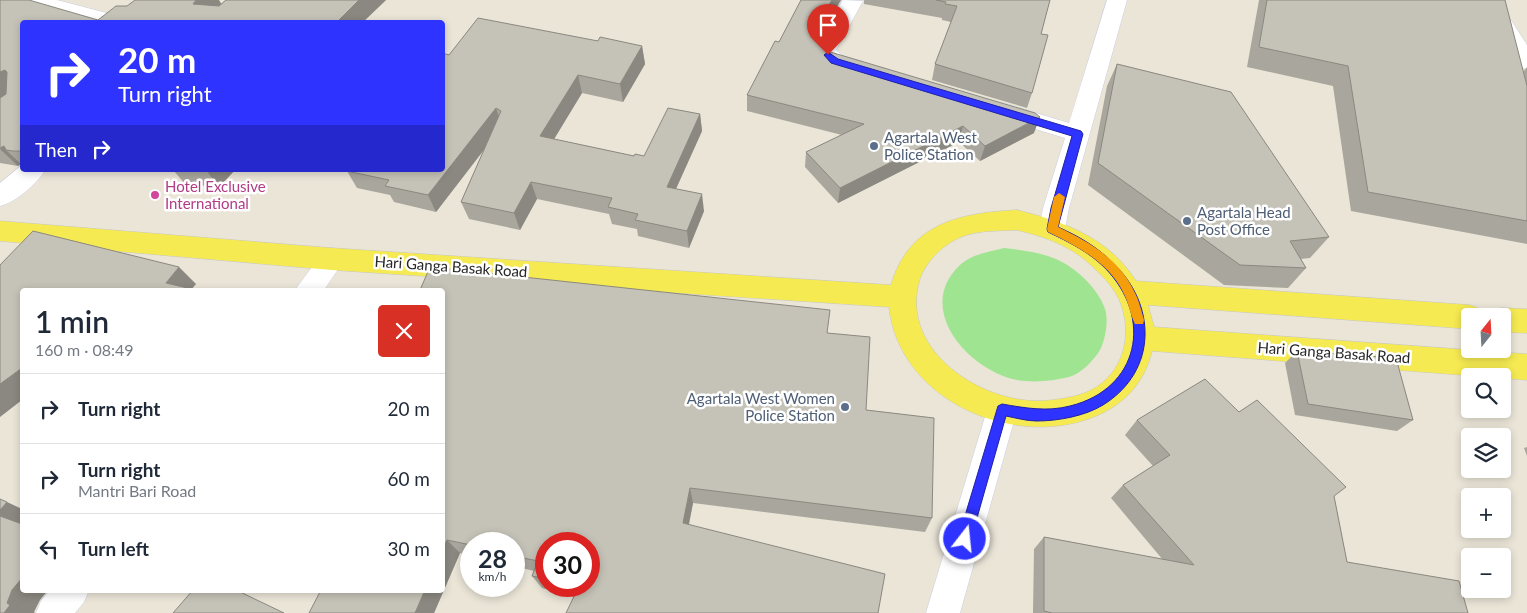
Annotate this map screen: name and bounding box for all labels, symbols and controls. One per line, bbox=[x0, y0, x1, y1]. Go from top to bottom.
pin bbox=[807, 4, 849, 55]
icon: arrive bbox=[814, 11, 842, 39]
text: 20 m bbox=[118, 38, 196, 80]
icon: right bbox=[35, 40, 100, 105]
text: Turn right bbox=[118, 80, 212, 107]
place label: Agartala West Police Station bbox=[884, 128, 977, 163]
icon: right bbox=[87, 135, 115, 163]
text: Then bbox=[35, 138, 77, 161]
marker: Agartala West Police Station bbox=[868, 140, 880, 152]
place label: Hotel Exclusive International bbox=[165, 177, 266, 212]
marker: Hotel Exclusive International bbox=[149, 189, 161, 201]
place label: Agartala Head Post Office bbox=[1197, 203, 1291, 238]
marker: Agartala Head Post Office bbox=[1181, 215, 1193, 227]
street label: Hari Ganga Basak Road bbox=[374, 252, 528, 280]
text: 1 min bbox=[35, 303, 109, 339]
button: close bbox=[378, 305, 430, 357]
north arrow bbox=[1461, 308, 1511, 358]
map controls bbox=[1461, 308, 1511, 598]
street label: Hari Ganga Basak Road bbox=[1257, 338, 1411, 366]
text: 160 m · 08:49 bbox=[35, 340, 134, 359]
button: search bbox=[1461, 368, 1511, 418]
place label: Agartala West Women Police Station bbox=[687, 389, 835, 424]
icon: right bbox=[35, 395, 63, 423]
text: Turn right bbox=[78, 397, 160, 420]
text: 20 m bbox=[387, 397, 430, 420]
marker: Agartala West Women Police Station bbox=[839, 401, 851, 413]
button: layers bbox=[1461, 428, 1511, 478]
text: Turn right bbox=[78, 458, 160, 481]
icon: right bbox=[35, 465, 63, 493]
text: 60 m bbox=[387, 467, 430, 490]
text: Mantri Bari Road bbox=[78, 481, 196, 500]
button: + bbox=[1461, 488, 1511, 538]
position arrow bbox=[938, 512, 990, 564]
speed limit sign: 30 bbox=[535, 532, 600, 597]
icon: left bbox=[35, 535, 63, 563]
text: Turn left bbox=[78, 537, 149, 560]
text: 30 m bbox=[387, 537, 430, 560]
text: 28 bbox=[478, 543, 507, 573]
button: − bbox=[1461, 548, 1511, 598]
text: km/h bbox=[478, 569, 507, 584]

